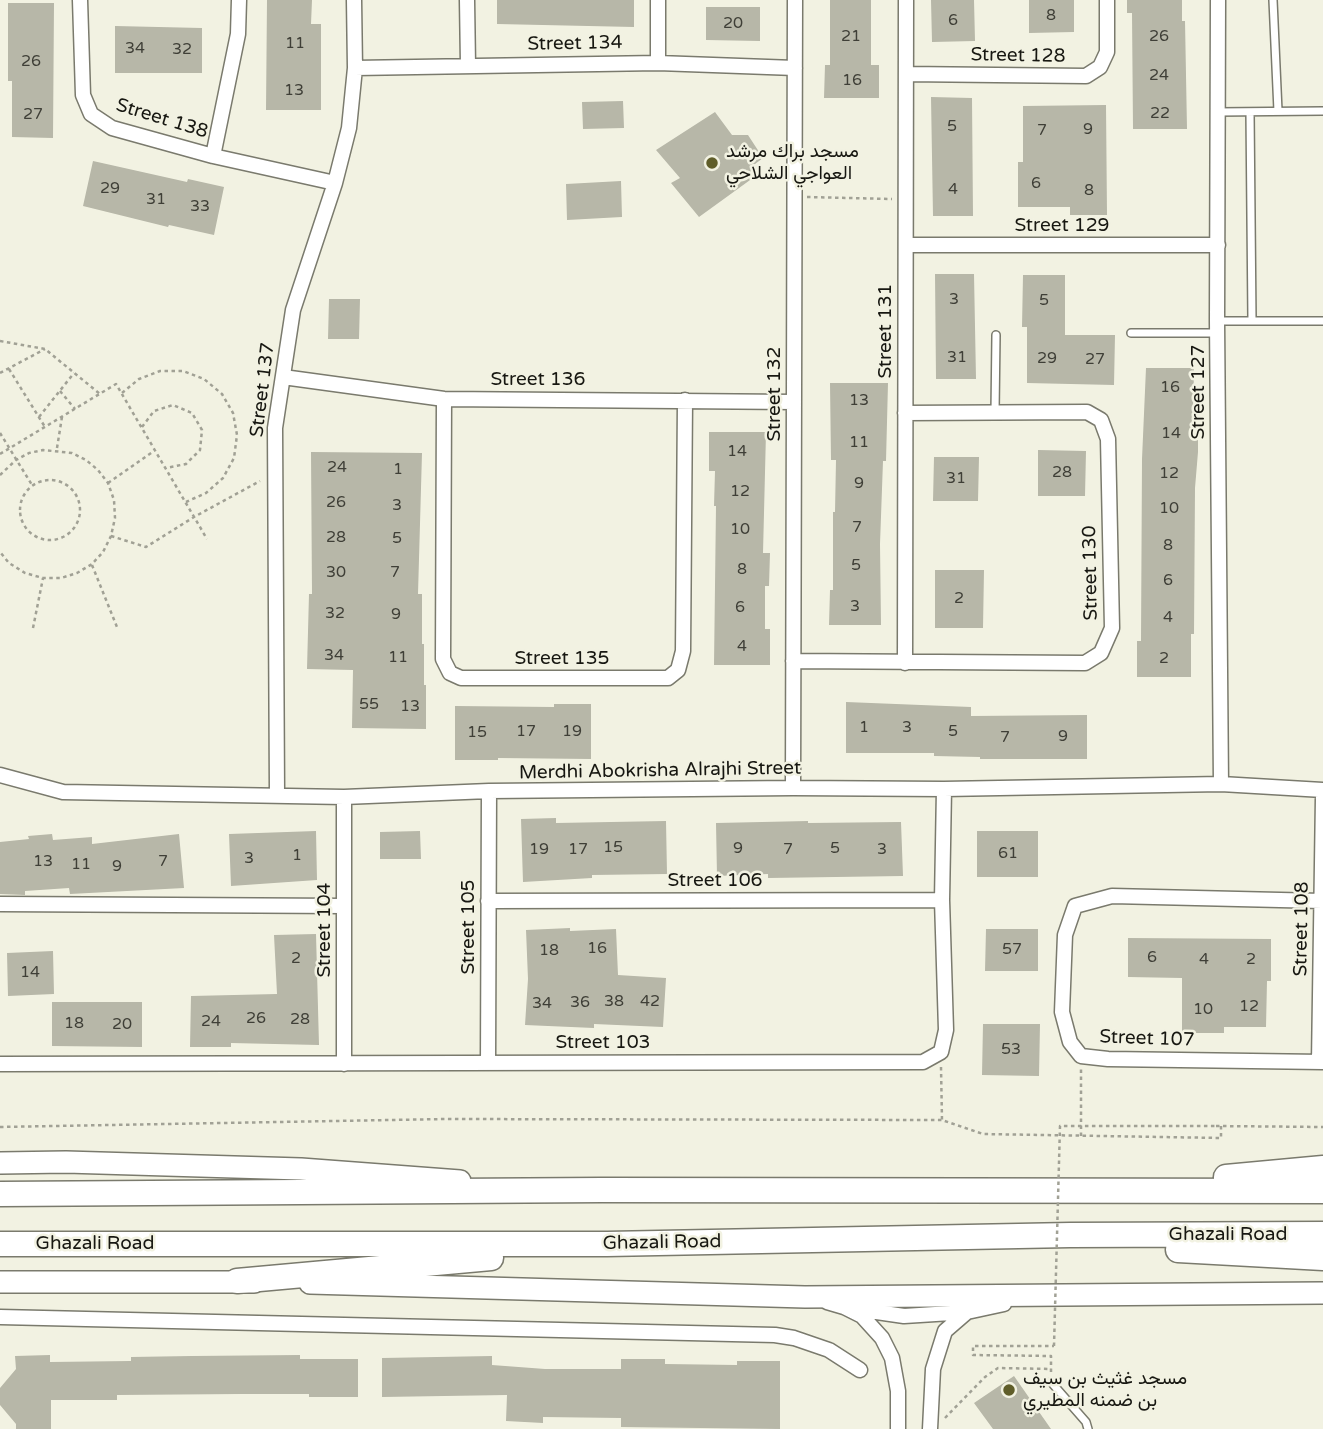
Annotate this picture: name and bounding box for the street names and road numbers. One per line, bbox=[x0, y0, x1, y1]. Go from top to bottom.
street label: Street 134 bbox=[527, 32, 623, 56]
street label: Street 128 bbox=[970, 44, 1066, 68]
street label: Street 138 bbox=[113, 94, 211, 144]
street label: Street 129 bbox=[1014, 215, 1110, 237]
street label: Street 131 bbox=[875, 283, 897, 379]
street label: Street 137 bbox=[246, 341, 280, 439]
street label: Street 127 bbox=[1188, 344, 1210, 440]
street label: Street 132 bbox=[764, 346, 786, 442]
street label: Street 136 bbox=[490, 369, 586, 391]
street label: Street 130 bbox=[1079, 525, 1103, 621]
street label: Street 135 bbox=[514, 648, 610, 670]
street label: Merdhi Abokrisha Alrajhi Street bbox=[519, 757, 801, 785]
street label: Street 106 bbox=[667, 870, 763, 892]
street label: Street 105 bbox=[458, 879, 480, 975]
street label: Street 108 bbox=[1290, 881, 1314, 977]
street label: Street 104 bbox=[314, 882, 336, 978]
street label: Street 107 bbox=[1099, 1026, 1195, 1052]
street label: Street 103 bbox=[555, 1032, 651, 1054]
street label: Ghazali Road bbox=[1169, 1224, 1287, 1246]
street label: Ghazali Road bbox=[602, 1231, 722, 1255]
street label: Ghazali Road bbox=[36, 1233, 154, 1255]

